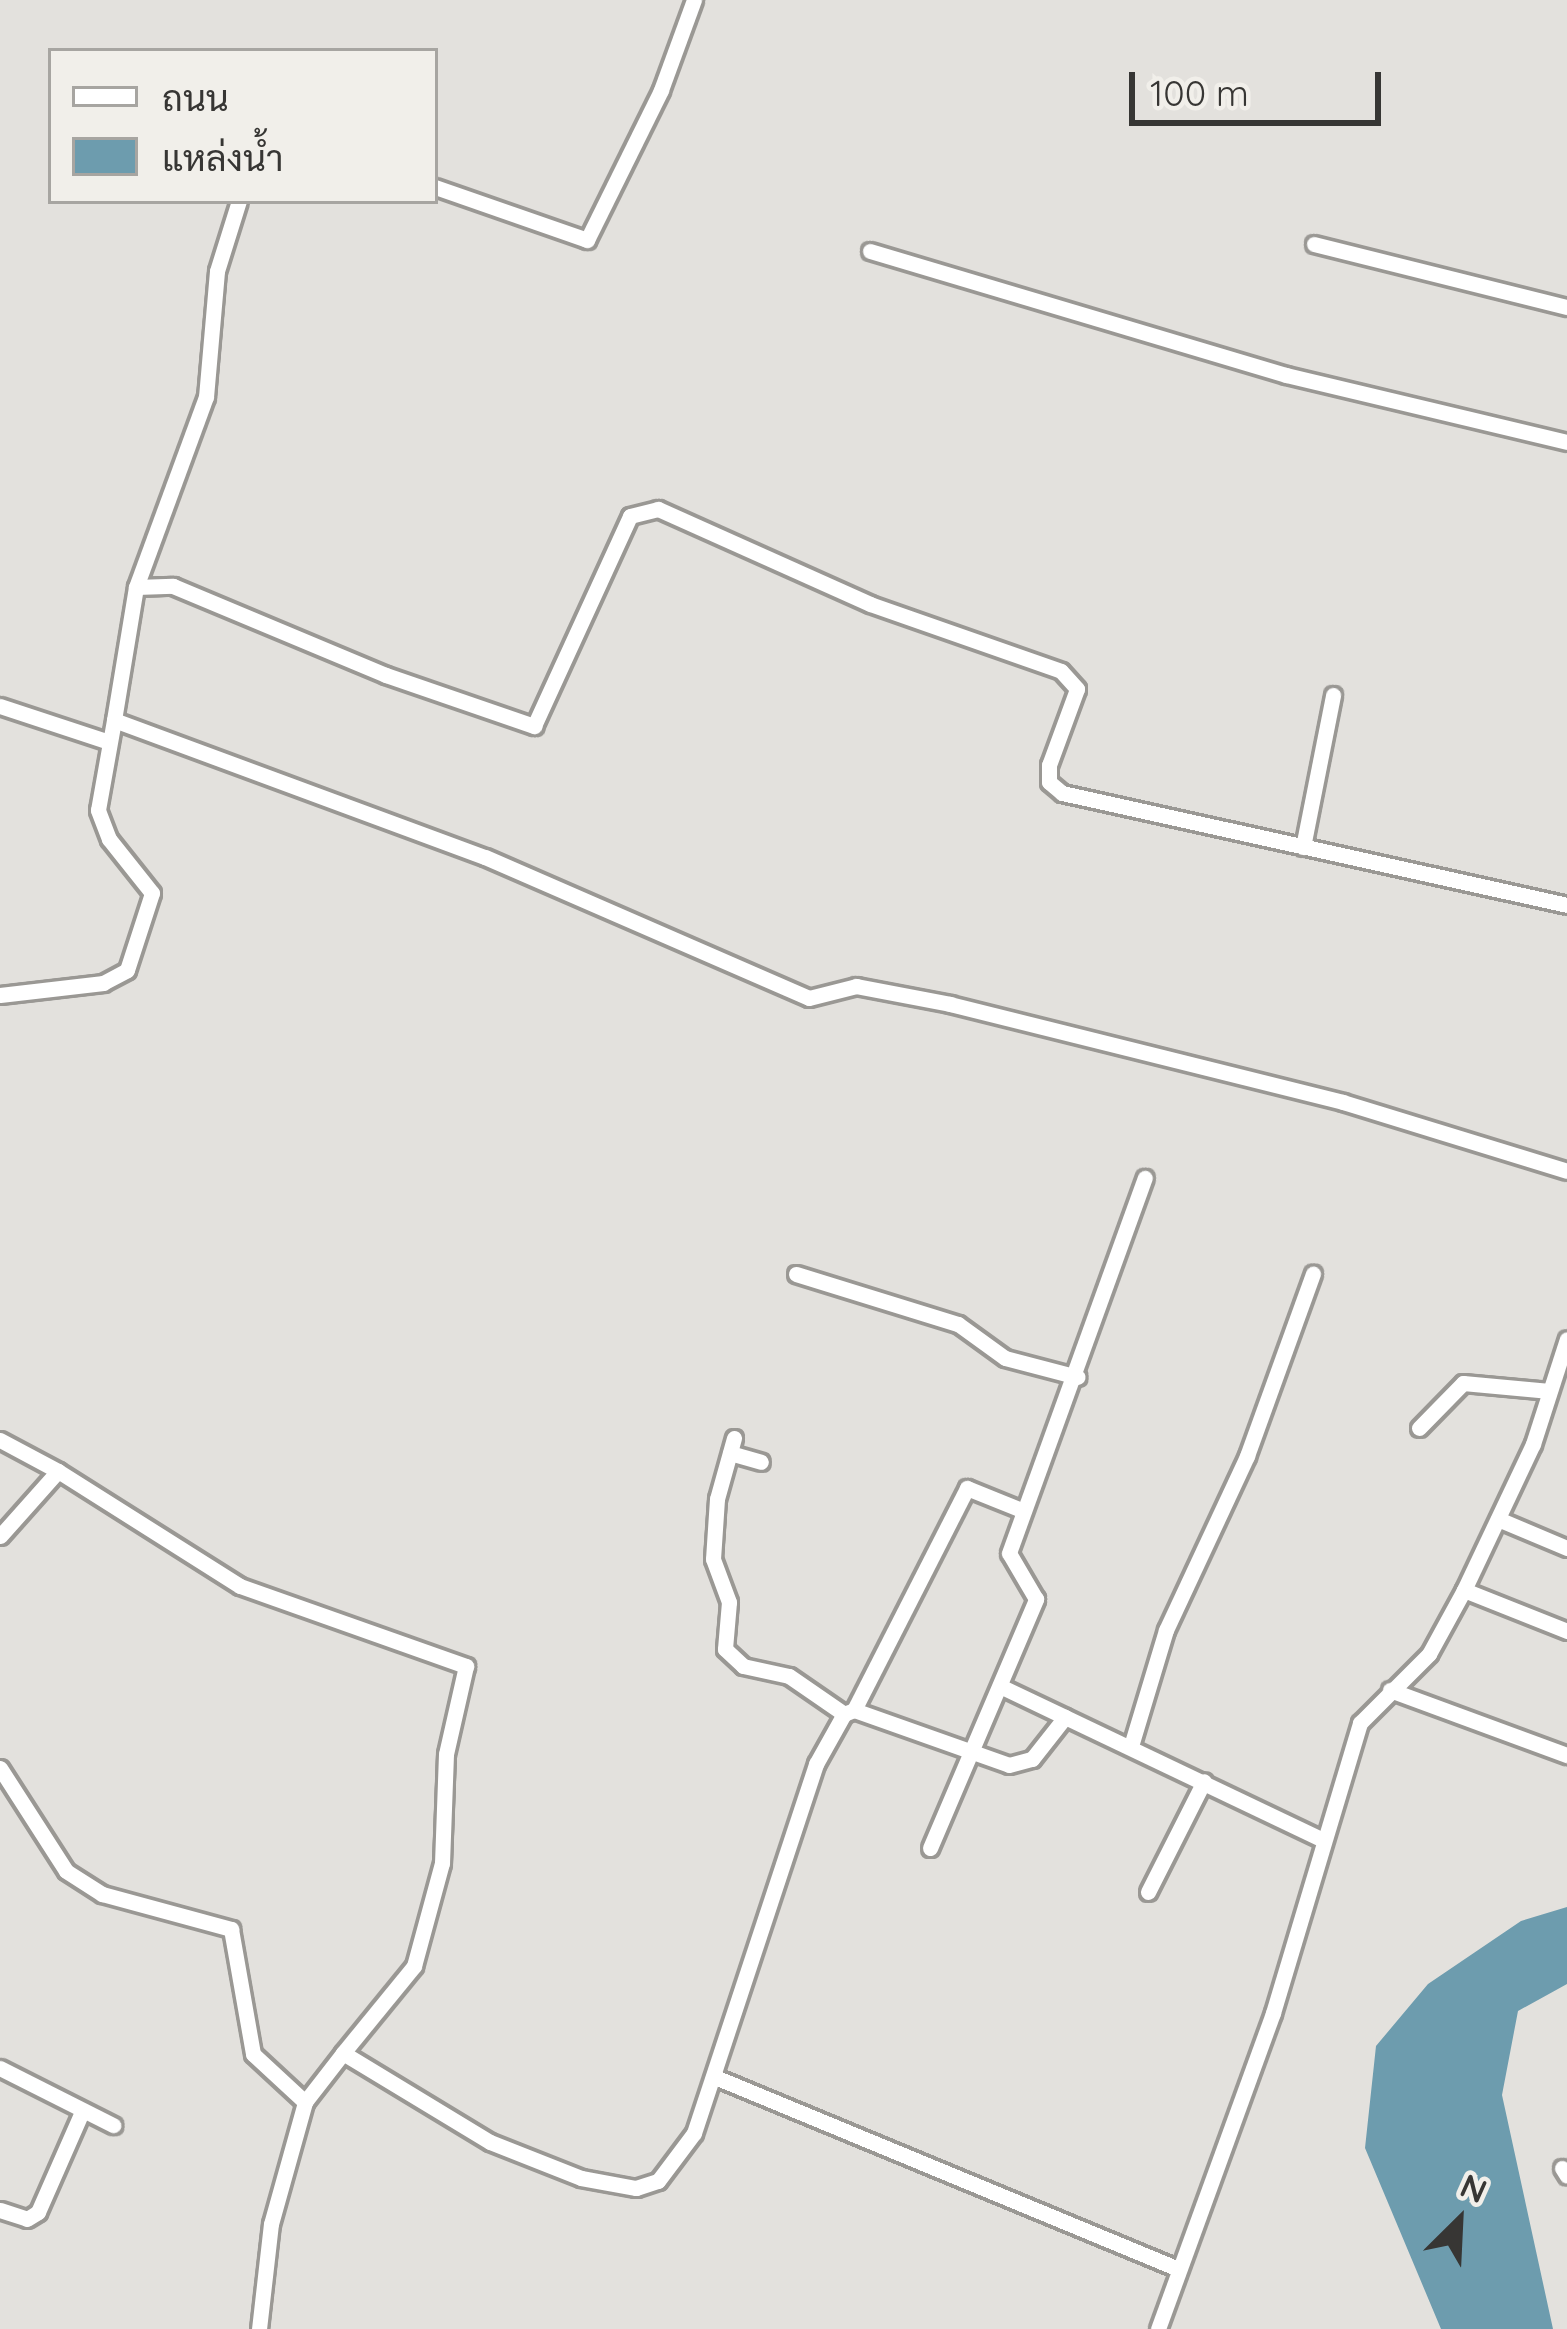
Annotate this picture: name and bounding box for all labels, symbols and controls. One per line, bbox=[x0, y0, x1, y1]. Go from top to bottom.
legend bbox=[48, 48, 438, 204]
scale bar bbox=[1135, 48, 1387, 122]
text: 100 m bbox=[1150, 70, 1249, 115]
text: ถนน bbox=[162, 75, 229, 120]
text: แหล่งน้ำ bbox=[162, 135, 283, 180]
north arrow bbox=[1399, 2161, 1519, 2281]
text: N bbox=[1454, 2164, 1493, 2211]

